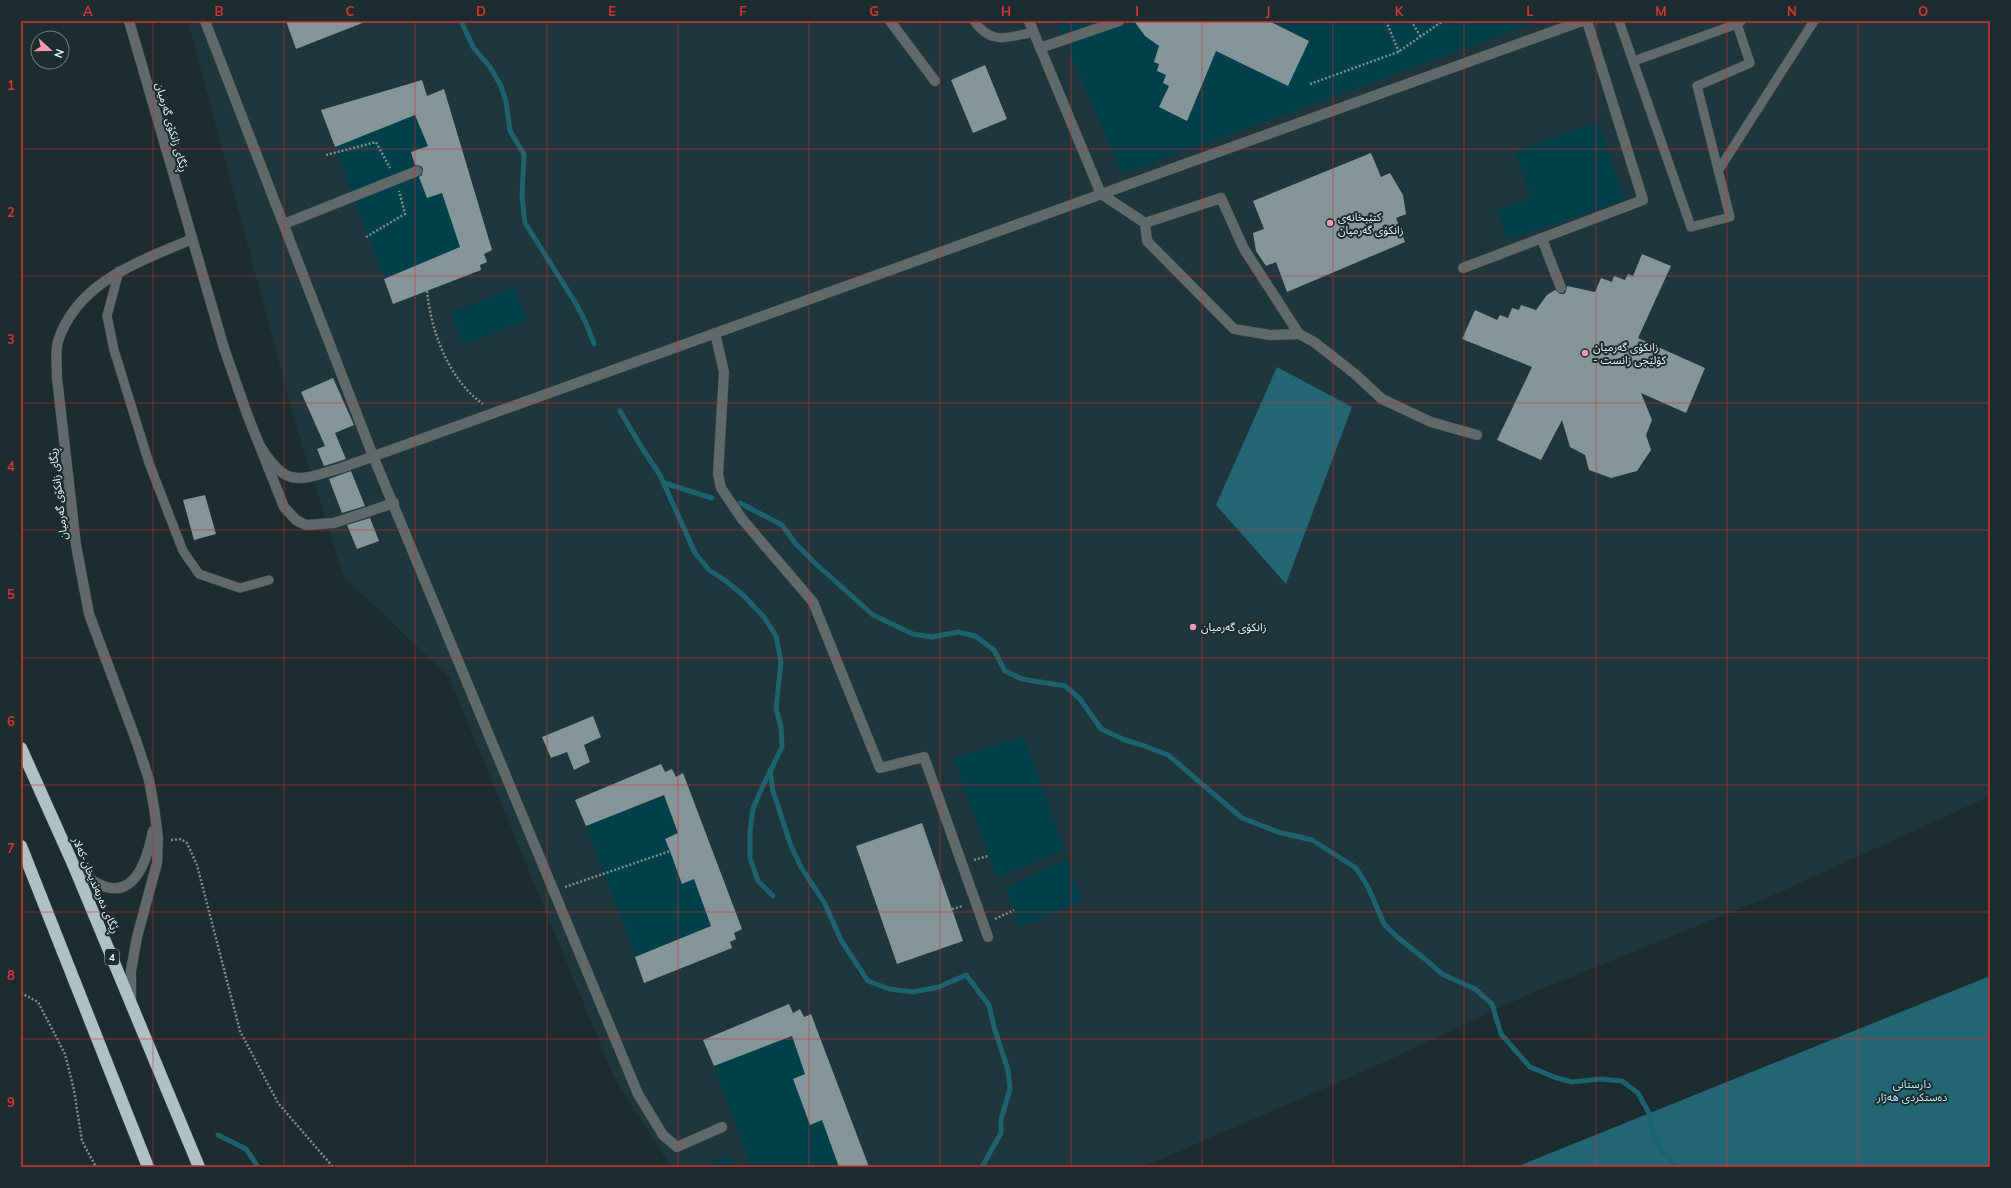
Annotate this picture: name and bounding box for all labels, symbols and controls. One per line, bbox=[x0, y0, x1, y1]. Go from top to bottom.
text: A bbox=[83, 3, 93, 19]
text: B bbox=[215, 3, 224, 19]
text: C bbox=[346, 3, 355, 19]
text: D bbox=[476, 3, 486, 19]
text: E bbox=[608, 3, 616, 19]
text: F bbox=[739, 3, 747, 19]
text: G bbox=[869, 3, 879, 19]
text: H bbox=[1001, 3, 1011, 19]
text: I bbox=[1135, 3, 1139, 19]
text: J bbox=[1266, 3, 1270, 19]
text: K bbox=[1395, 3, 1405, 19]
text: L bbox=[1526, 3, 1534, 19]
text: M bbox=[1655, 3, 1667, 19]
text: N bbox=[1787, 3, 1797, 19]
text: O bbox=[1918, 3, 1928, 19]
north arrow bbox=[30, 30, 70, 70]
text: N bbox=[51, 47, 67, 60]
text: 1 bbox=[7, 77, 15, 93]
street label: ڕێگای زانکۆی گەرمیان bbox=[150, 81, 191, 174]
text: 2 bbox=[7, 204, 15, 220]
place label: کتێبخانەی زانکۆی گەرمیان bbox=[1338, 210, 1403, 237]
marker: کتێبخانەی زانکۆی گەرمیان bbox=[1325, 218, 1335, 228]
text: 3 bbox=[7, 331, 15, 347]
place label: زانکۆی گەرمیان - کۆلێجی زانست bbox=[1593, 340, 1666, 367]
marker: زانکۆی گەرمیان - کۆلێجی زانست bbox=[1580, 348, 1590, 358]
street label: ڕێگای زانکۆی گەرمیان bbox=[45, 447, 73, 541]
text: 4 bbox=[7, 458, 15, 474]
text: 5 bbox=[7, 586, 15, 602]
place label: زانکۆی گەرمیان bbox=[1201, 620, 1266, 634]
marker: زانکۆی گەرمیان bbox=[1188, 622, 1198, 632]
text: 6 bbox=[7, 713, 15, 729]
street label: ڕێگای دەربەندیخان-کەلار bbox=[67, 834, 123, 936]
text: 7 bbox=[7, 840, 15, 856]
road number: 4 bbox=[105, 949, 119, 965]
text: 8 bbox=[7, 967, 15, 983]
park label: دارستانی دەستکردی هەژار bbox=[1876, 1077, 1947, 1104]
text: 9 bbox=[7, 1094, 15, 1110]

